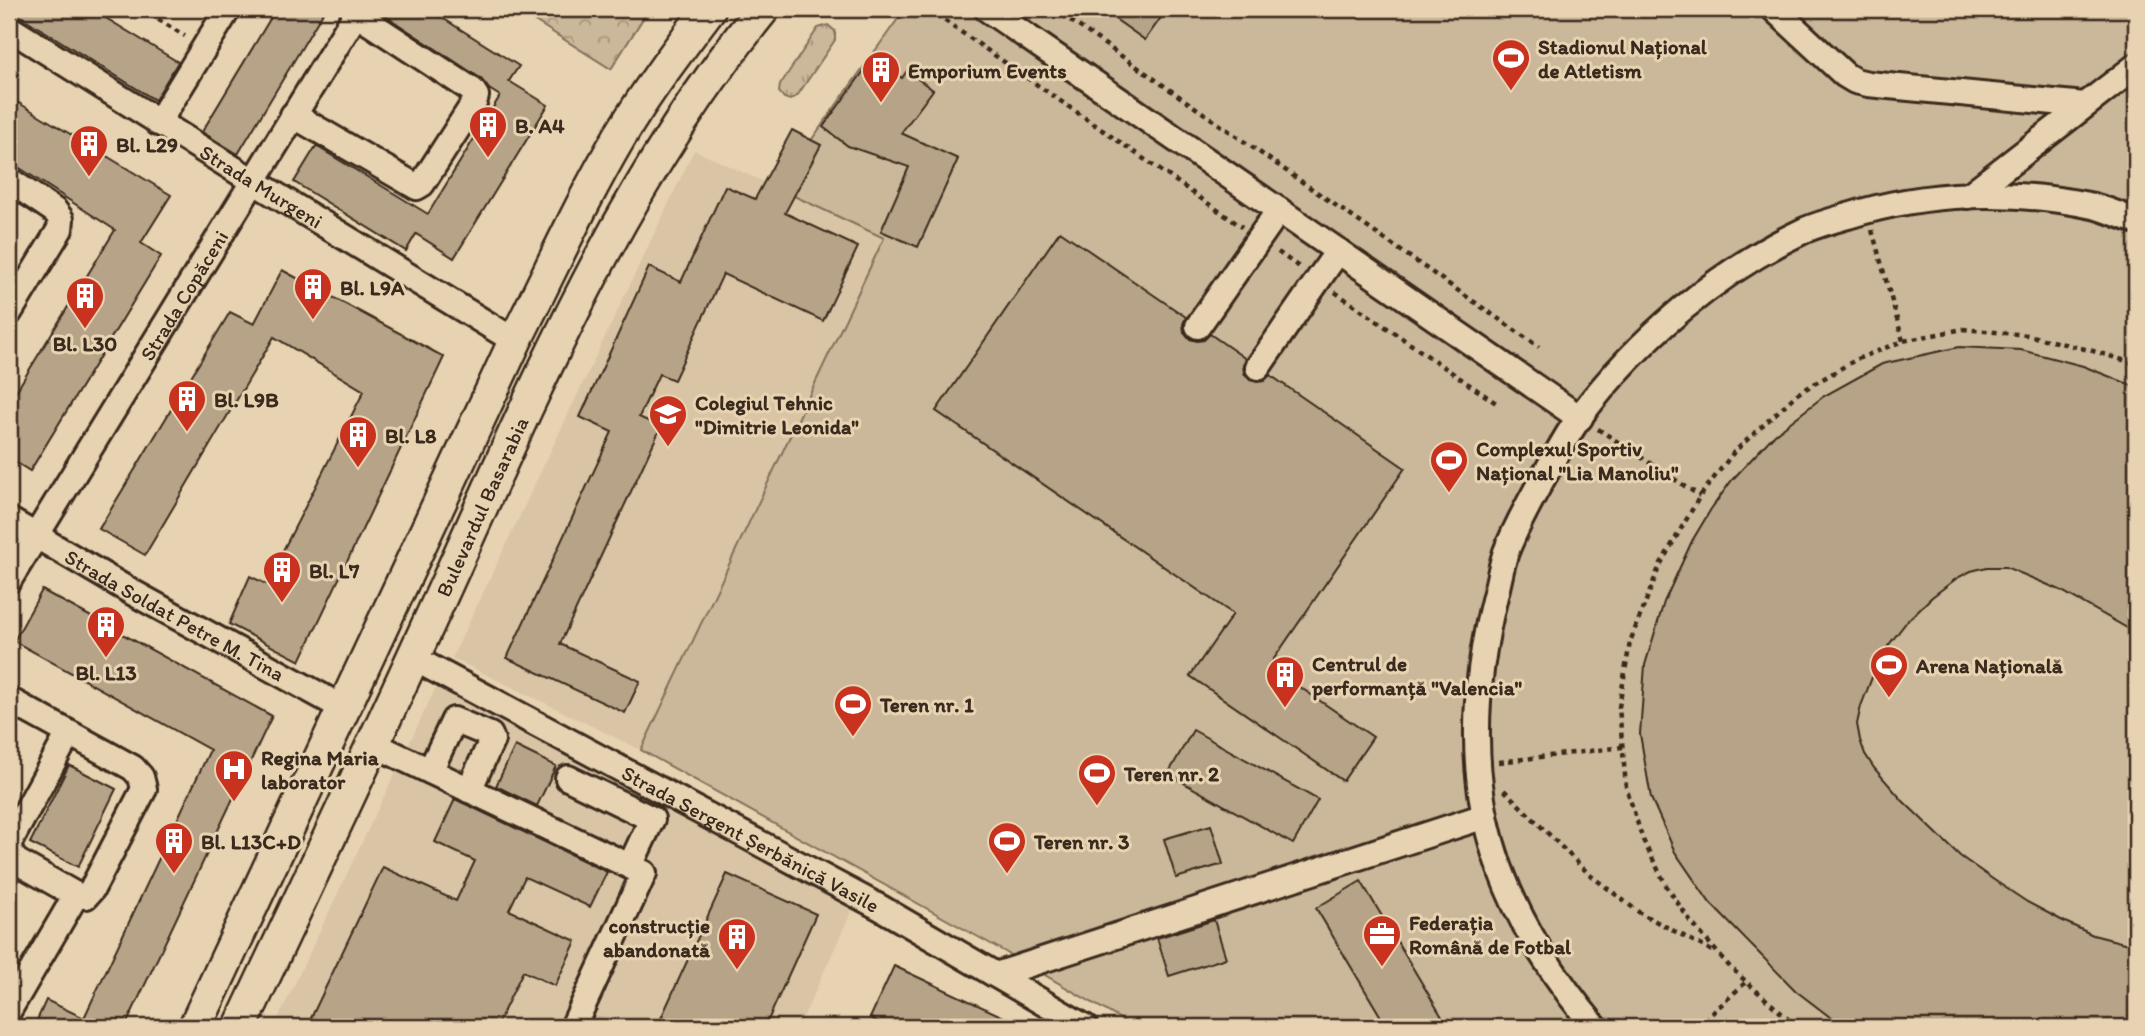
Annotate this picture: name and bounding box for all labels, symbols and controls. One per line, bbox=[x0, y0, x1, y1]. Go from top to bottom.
place label: Stadionul Național de Atletism bbox=[1538, 34, 1708, 83]
sports icon: Stadionul Național de Atletism bbox=[1490, 37, 1532, 92]
building icon: Emporium Events bbox=[860, 49, 902, 104]
place label: Emporium Events bbox=[908, 58, 1067, 84]
building icon: B. A4 bbox=[467, 104, 509, 159]
place label: B. A4 bbox=[515, 113, 565, 138]
building icon: Bl. L29 bbox=[68, 123, 110, 178]
place label: Bl. L29 bbox=[116, 132, 178, 157]
street label: Strada Murgeni bbox=[196, 139, 328, 233]
street label: Strada Copăceni bbox=[134, 226, 233, 365]
building icon: Bl. L9A bbox=[292, 266, 334, 321]
building icon: Bl. L30 bbox=[64, 275, 106, 330]
place label: Bl. L9A bbox=[340, 275, 405, 300]
place label: Bl. L30 bbox=[53, 331, 117, 356]
building icon: Bl. L9B bbox=[166, 378, 208, 433]
place label: Bl. L9B bbox=[214, 387, 279, 412]
place label: Colegiul Tehnic "Dimitrie Leonida" bbox=[695, 390, 859, 439]
school or university icon: Colegiul Tehnic "Dimitrie Leonida" bbox=[647, 393, 689, 448]
street label: Bulevardul Basarabia bbox=[430, 412, 533, 600]
building icon: Bl. L8 bbox=[337, 414, 379, 469]
place label: Bl. L8 bbox=[385, 423, 437, 448]
place label: Complexul Sportiv Național "Lia Manoliu" bbox=[1476, 436, 1679, 486]
sports icon: Complexul Sportiv Național "Lia Manoliu" bbox=[1428, 439, 1470, 494]
street label: Strada Soldat Petre M. Tina bbox=[61, 543, 289, 686]
building icon: Bl. L7 bbox=[261, 549, 303, 604]
place label: Bl. L7 bbox=[309, 558, 360, 583]
building icon: Bl. L13 bbox=[85, 604, 127, 659]
sports icon: Arena Națională bbox=[1868, 644, 1910, 699]
place label: Centrul de performanță "Valencia" bbox=[1311, 651, 1523, 701]
place label: Arena Națională bbox=[1915, 653, 2064, 679]
building icon: Centrul de performanță "Valencia" bbox=[1264, 654, 1306, 709]
place label: Bl. L13 bbox=[75, 660, 137, 685]
sports icon: Teren nr. 1 bbox=[832, 683, 874, 738]
place label: Teren nr. 1 bbox=[879, 692, 974, 717]
place label: Regina Maria laborator bbox=[261, 745, 380, 794]
hospital icon: Regina Maria laborator bbox=[213, 748, 255, 803]
sports icon: Teren nr. 2 bbox=[1076, 752, 1118, 807]
street label: Strada Sergent Șerbănică Vasile bbox=[618, 760, 884, 917]
place label: Teren nr. 2 bbox=[1123, 761, 1219, 786]
building icon: Bl. L13C+D bbox=[153, 820, 195, 875]
sports icon: Teren nr. 3 bbox=[986, 820, 1028, 875]
place label: Bl. L13C+D bbox=[201, 829, 301, 854]
place label: Teren nr. 3 bbox=[1033, 829, 1130, 854]
place label: Federația Română de Fotbal bbox=[1409, 910, 1572, 959]
place label: construcție abandonată bbox=[603, 913, 711, 962]
office icon: Federația Română de Fotbal bbox=[1361, 913, 1403, 968]
building icon: construcție abandonată bbox=[716, 916, 758, 971]

